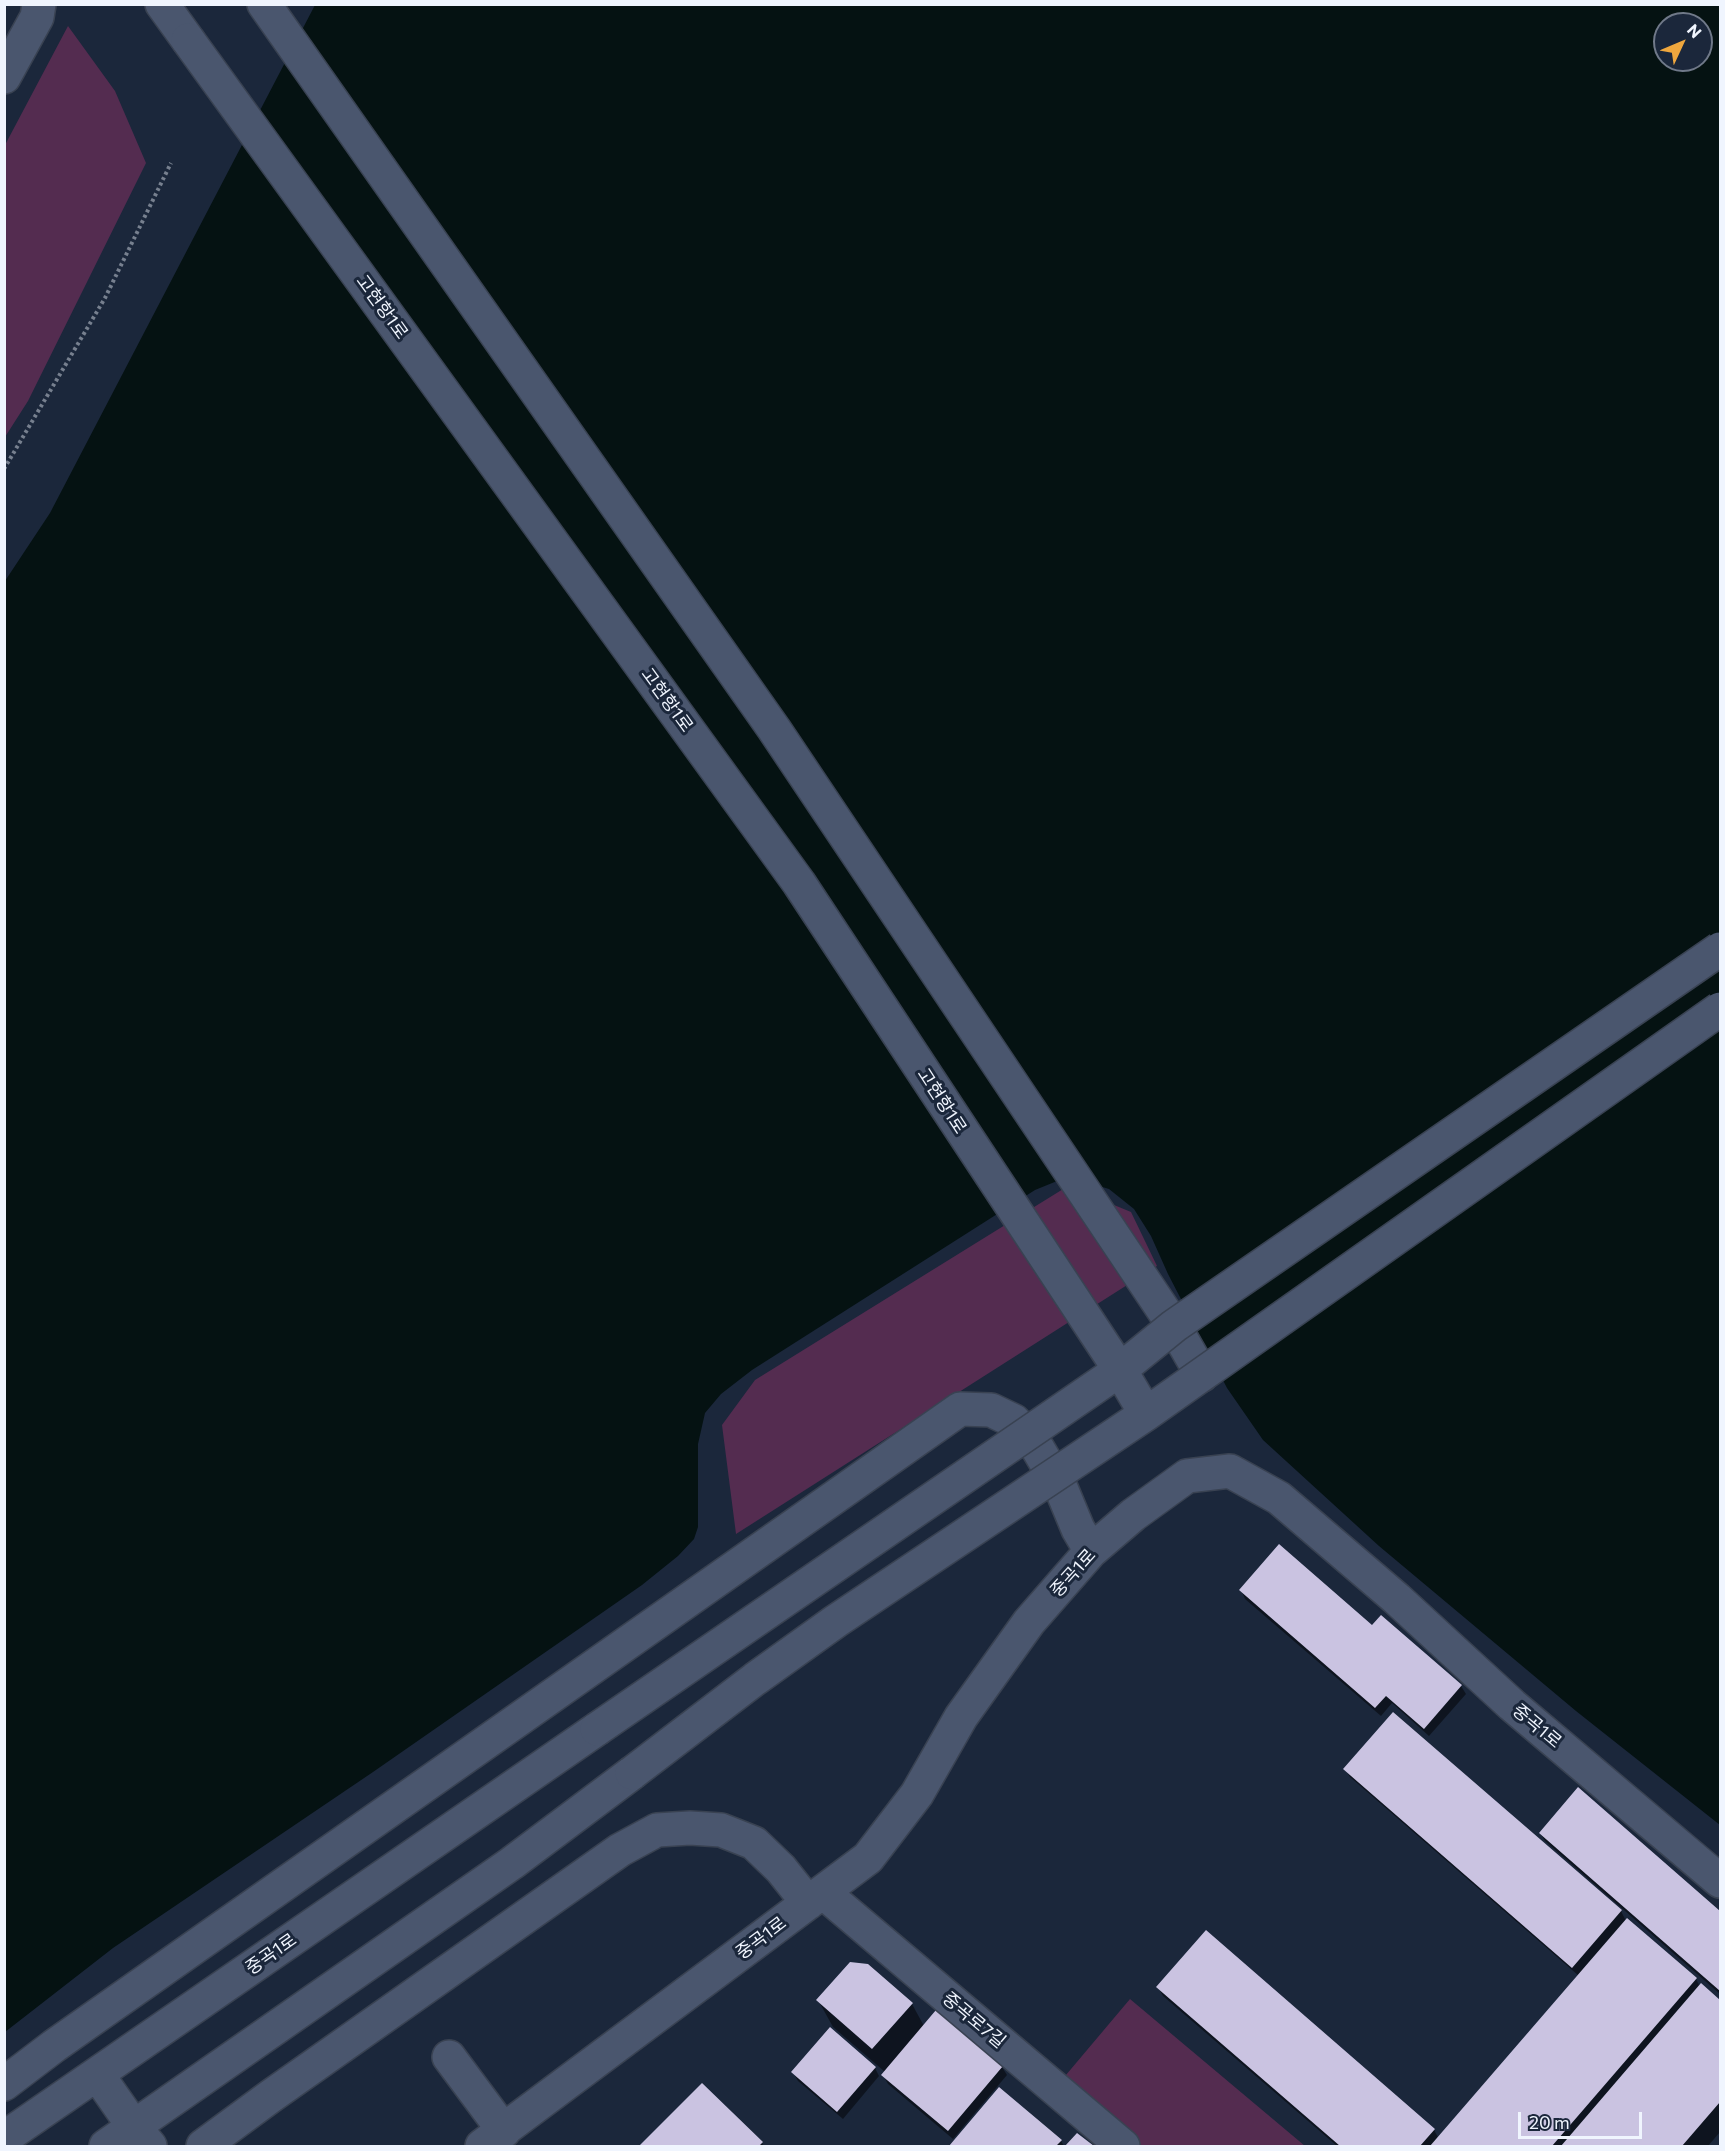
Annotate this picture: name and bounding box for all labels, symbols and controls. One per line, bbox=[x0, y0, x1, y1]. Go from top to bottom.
north arrow bbox=[1653, 12, 1713, 72]
text: N bbox=[1684, 20, 1706, 41]
street label: 고현항1로 bbox=[352, 271, 412, 343]
street label: 고현항1로 bbox=[637, 664, 697, 736]
street label: 고현항1로 bbox=[913, 1064, 971, 1138]
street label: 중곡1로 bbox=[1046, 1544, 1100, 1602]
street label: 중곡1로 bbox=[1508, 1699, 1566, 1753]
street label: 중곡1로 bbox=[732, 1912, 790, 1964]
street label: 중곡1로 bbox=[241, 1929, 301, 1979]
street label: 중곡로7길 bbox=[938, 1987, 1010, 2053]
scale bar bbox=[1521, 2100, 1646, 2138]
text: 20 m bbox=[1529, 2111, 1570, 2133]

